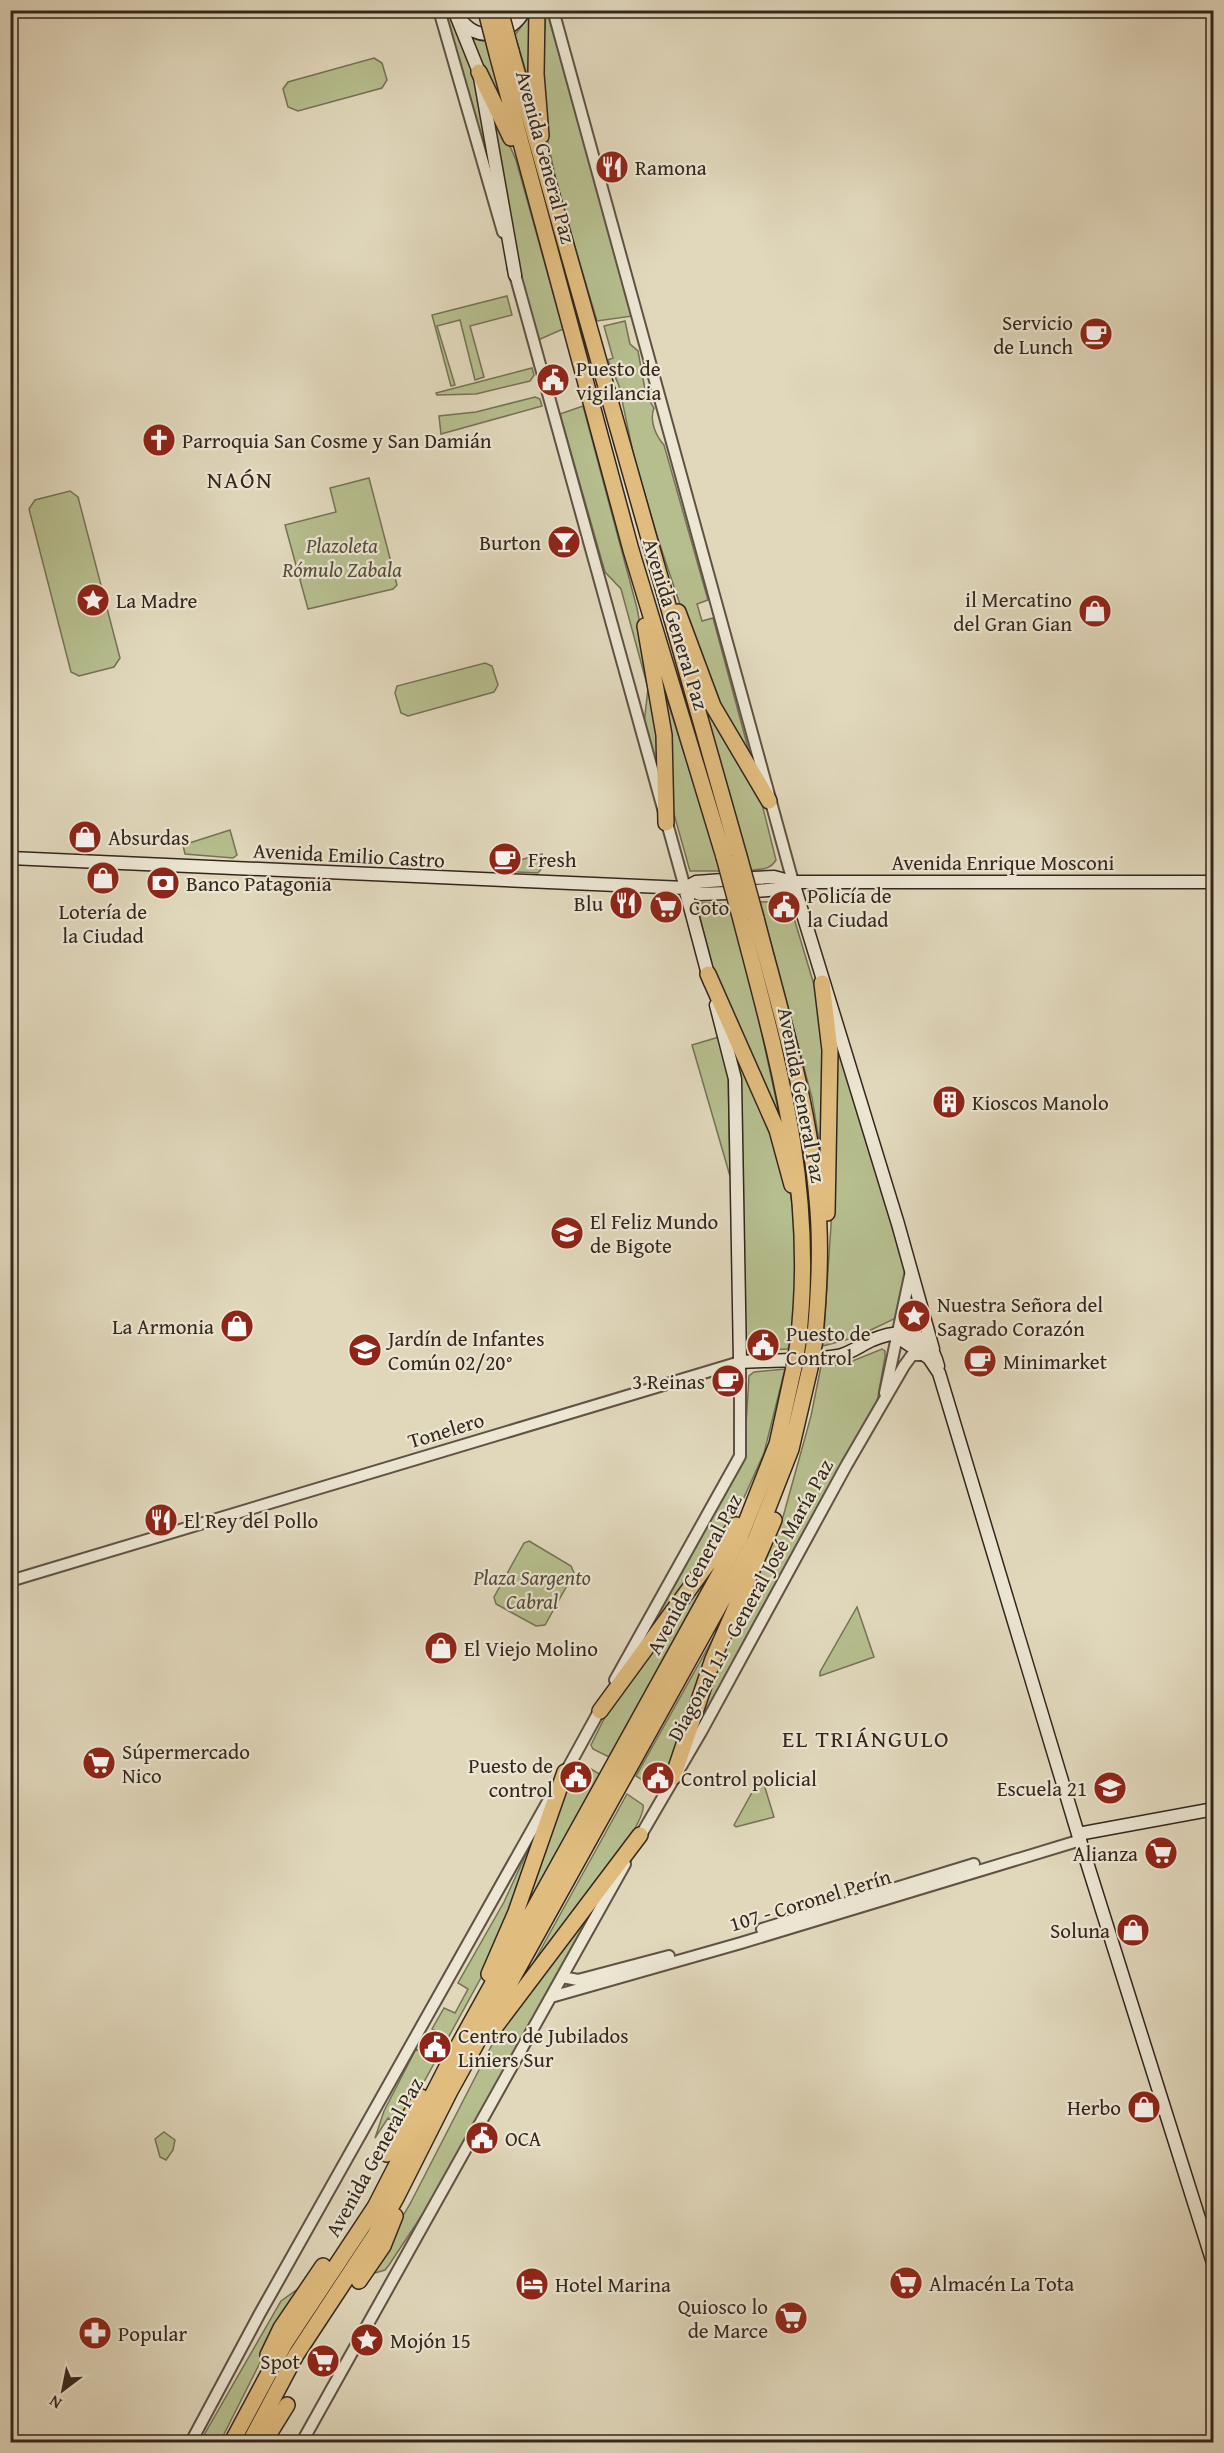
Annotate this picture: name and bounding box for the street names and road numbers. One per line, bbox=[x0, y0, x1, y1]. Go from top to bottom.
street label: Avenida General Paz bbox=[508, 67, 584, 247]
street label: Avenida General Paz bbox=[635, 534, 717, 714]
street label: Avenida Emilio Castro bbox=[252, 834, 446, 876]
street label: Avenida Enrique Mosconi bbox=[892, 847, 1115, 878]
street label: Avenida General Paz bbox=[770, 1005, 834, 1185]
street label: Tonelero bbox=[404, 1404, 488, 1456]
street label: Diagonal 11 - General José María Paz bbox=[659, 1453, 841, 1747]
street label: Avenida General Paz bbox=[638, 1488, 750, 1660]
street label: 107 - Coronel Perín bbox=[725, 1861, 895, 1939]
street label: Avenida General Paz bbox=[317, 2072, 431, 2242]

